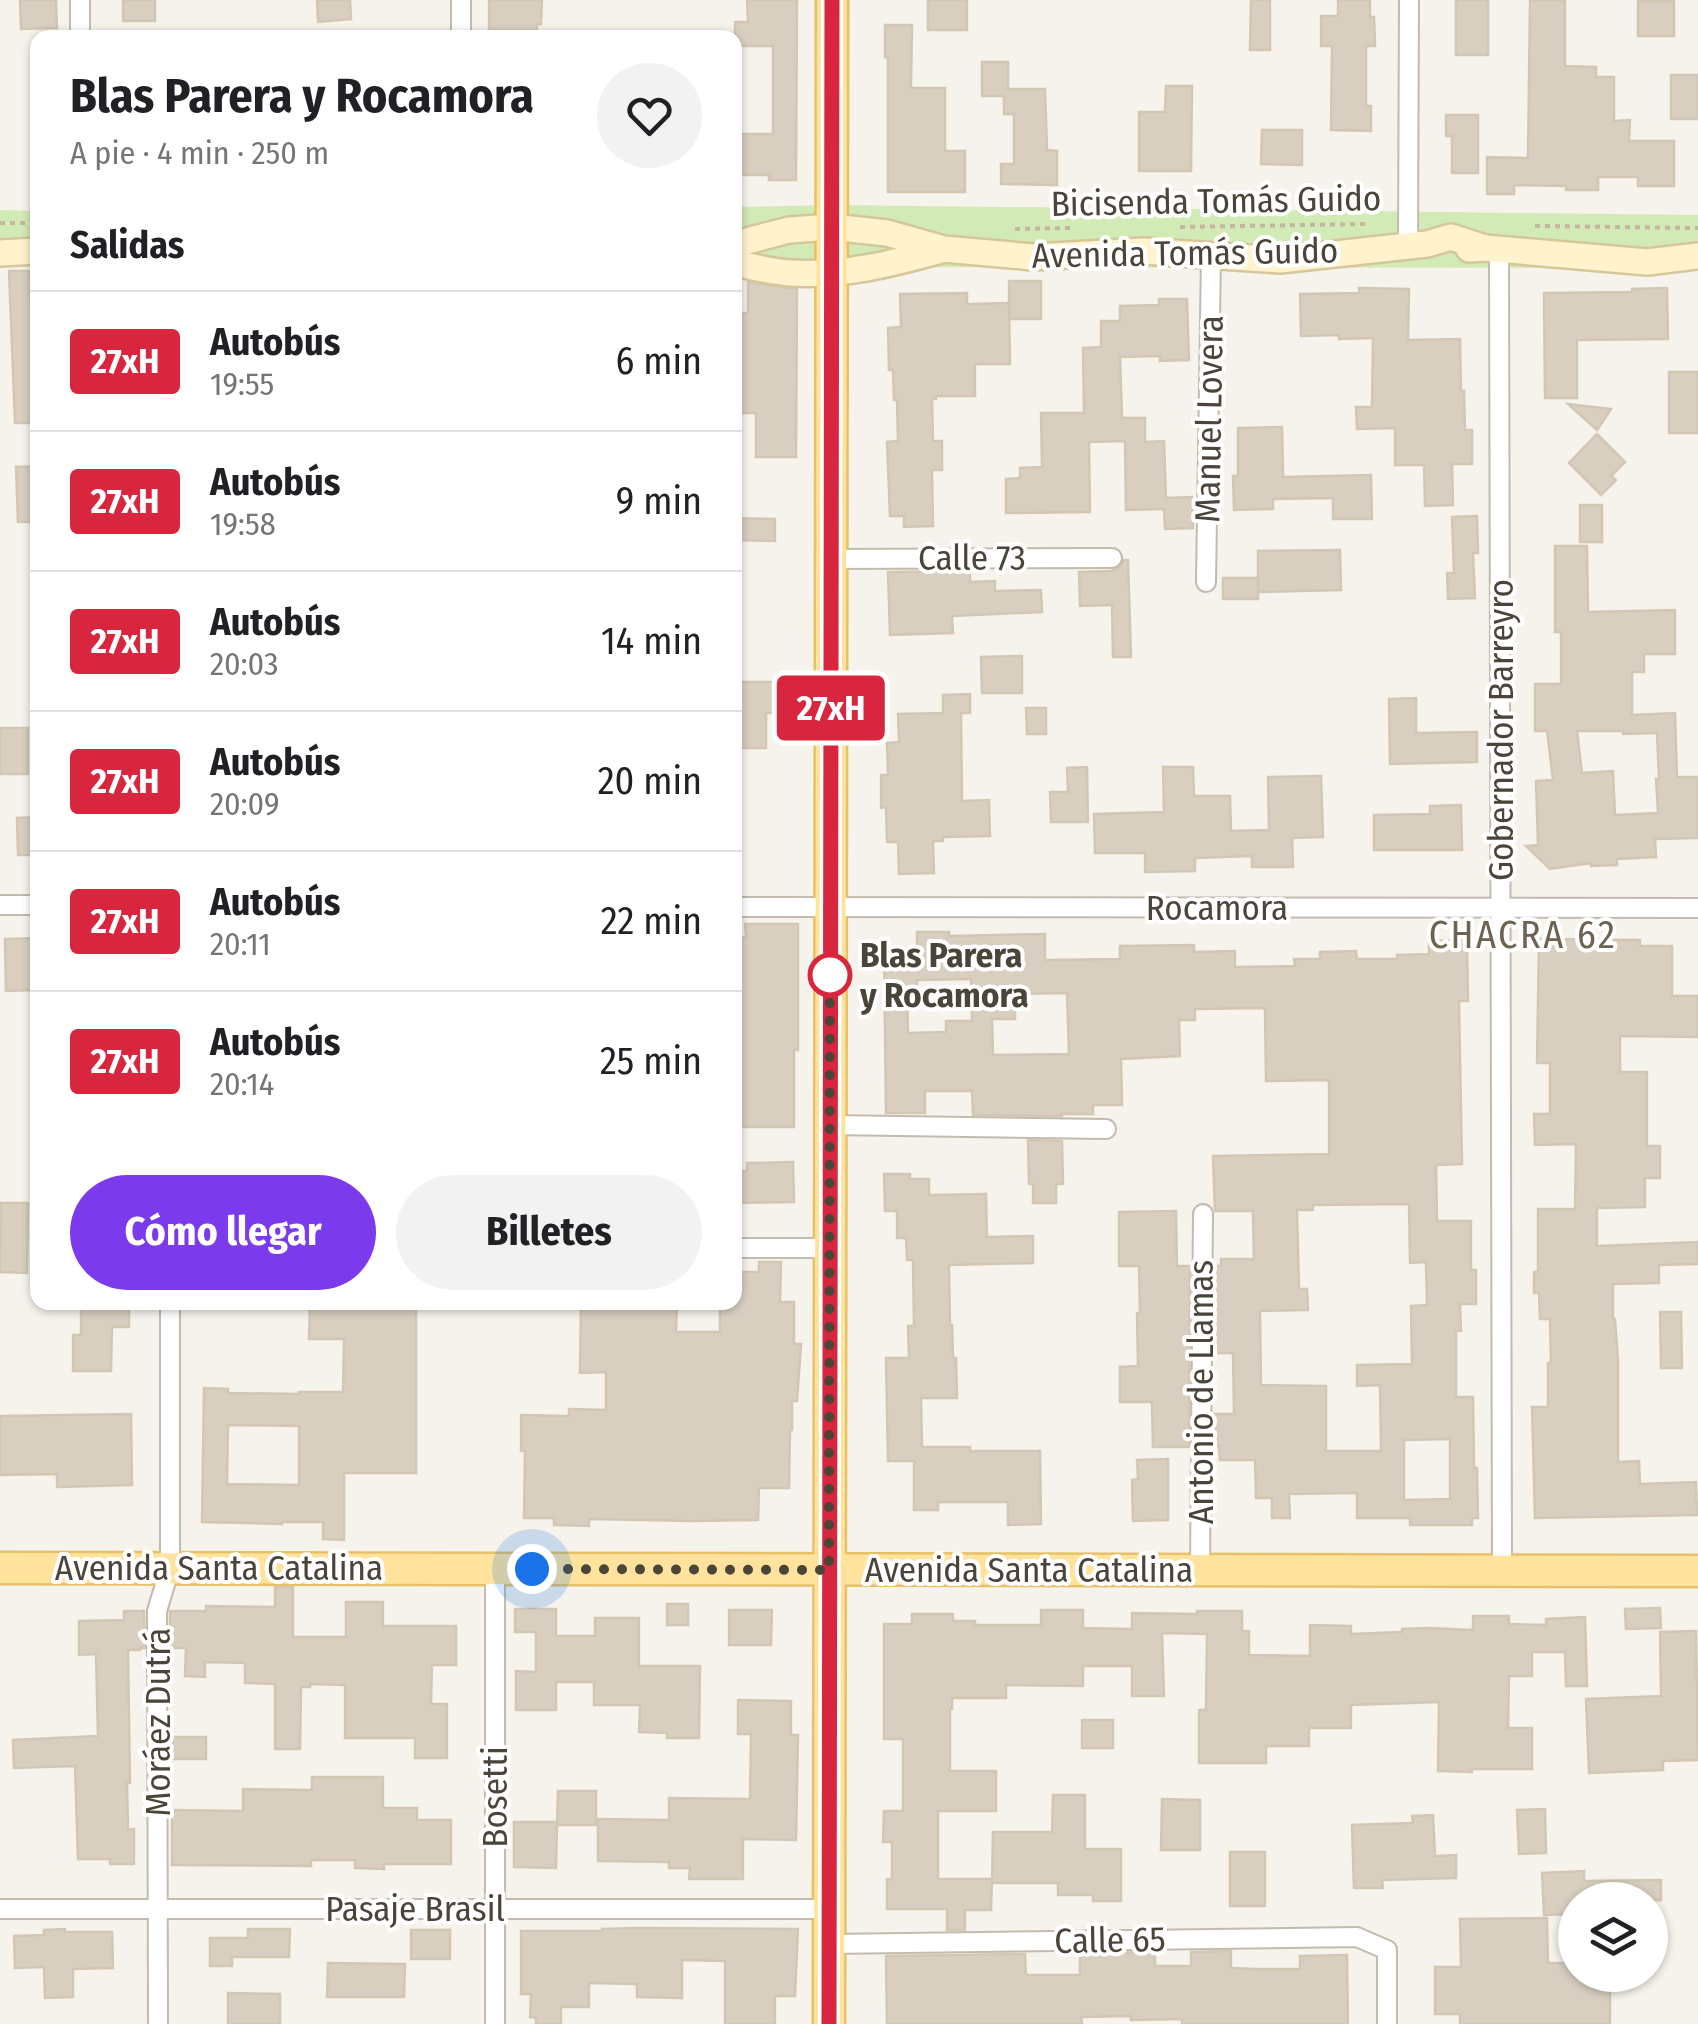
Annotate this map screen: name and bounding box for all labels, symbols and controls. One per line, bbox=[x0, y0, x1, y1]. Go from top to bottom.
button: heart bbox=[597, 63, 702, 168]
text: Blas Parera y Rocamora bbox=[70, 67, 534, 125]
text: A pie · 4 min · 250 m bbox=[70, 134, 329, 172]
street label: Bicisenda Tomás Guido bbox=[1050, 177, 1382, 225]
text: Salidas bbox=[70, 222, 185, 268]
street label: Avenida Tomás Guido bbox=[1031, 229, 1339, 277]
street label: Manuel Lovera bbox=[1186, 315, 1232, 523]
text: Autobús bbox=[210, 319, 340, 365]
text: 6 min bbox=[615, 338, 702, 384]
text: 27xH bbox=[91, 340, 159, 382]
text: 19:55 bbox=[210, 365, 274, 403]
text: Autobús bbox=[210, 459, 340, 505]
text: 9 min bbox=[616, 478, 702, 524]
text: 27xH bbox=[91, 480, 159, 522]
text: 19:58 bbox=[210, 505, 276, 543]
street label: Calle 73 bbox=[918, 537, 1026, 579]
street label: Gobernador Barreyro bbox=[1480, 579, 1522, 881]
text: Autobús bbox=[210, 599, 340, 645]
text: 14 min bbox=[601, 618, 702, 664]
text: 27xH bbox=[91, 620, 159, 662]
text: 20:03 bbox=[210, 645, 278, 683]
line badge: 27xH bbox=[761, 676, 901, 740]
text: 27xH bbox=[797, 687, 865, 729]
text: Autobús bbox=[210, 739, 340, 785]
text: 20 min bbox=[598, 758, 702, 804]
text: 27xH bbox=[91, 760, 159, 802]
text: 20:09 bbox=[210, 785, 280, 823]
text: Autobús bbox=[210, 879, 340, 925]
street label: Rocamora bbox=[1146, 887, 1288, 929]
text: 22 min bbox=[601, 898, 702, 944]
text: 27xH bbox=[91, 900, 159, 942]
district label: CHACRA 62 bbox=[1429, 912, 1617, 958]
text: 20:11 bbox=[210, 925, 271, 963]
place label: Blas Parera y Rocamora bbox=[859, 934, 1029, 1016]
marker: Blas Parera y Rocamora bbox=[809, 954, 851, 996]
text: Autobús bbox=[210, 1019, 340, 1065]
text: 25 min bbox=[600, 1038, 702, 1084]
text: 27xH bbox=[91, 1040, 159, 1082]
text: 20:14 bbox=[210, 1065, 274, 1103]
button: Cómo llegar bbox=[70, 1175, 376, 1290]
button: Billetes bbox=[396, 1175, 702, 1290]
street label: Antonio de Llamas bbox=[1180, 1260, 1222, 1524]
your location bbox=[507, 1544, 557, 1594]
street label: Avenida Santa Catalina bbox=[55, 1547, 383, 1589]
street label: Avenida Santa Catalina bbox=[865, 1549, 1193, 1591]
street label: Moráez Dutrá bbox=[137, 1627, 179, 1817]
street label: Bosetti bbox=[474, 1746, 516, 1848]
map controls bbox=[1558, 1882, 1668, 1992]
button: layers bbox=[1558, 1882, 1668, 1992]
street label: Pasaje Brasil bbox=[325, 1888, 505, 1930]
street label: Calle 65 bbox=[1054, 1918, 1166, 1962]

